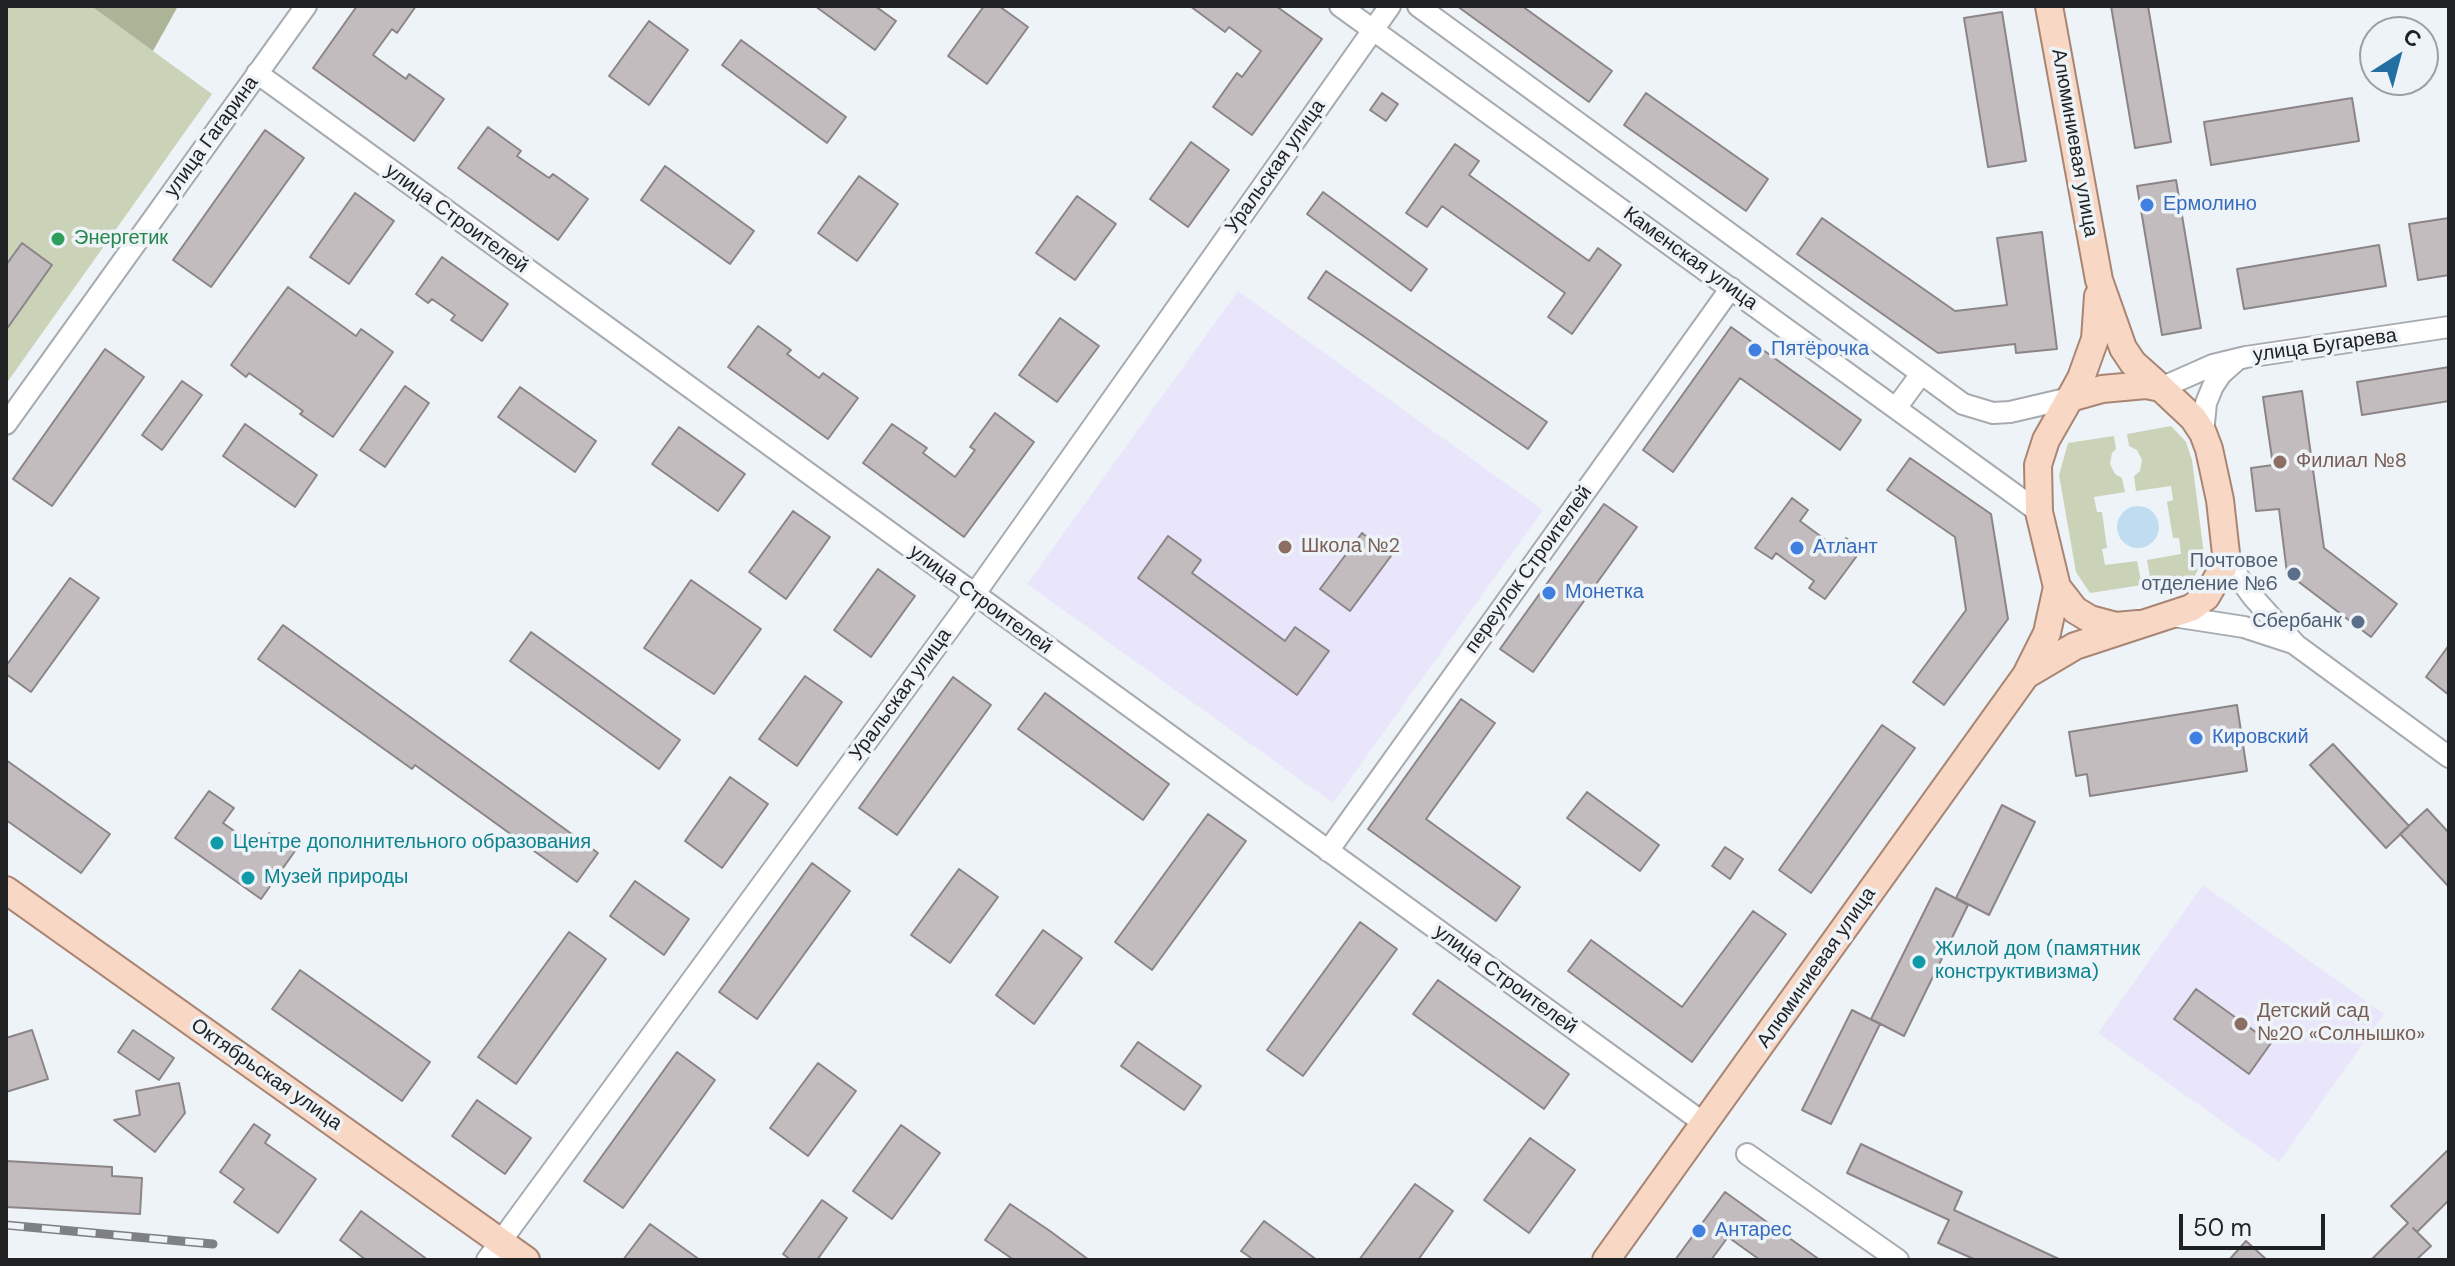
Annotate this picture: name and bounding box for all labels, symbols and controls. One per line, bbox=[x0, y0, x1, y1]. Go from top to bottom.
north arrow bbox=[2359, 16, 2439, 96]
text: С bbox=[2397, 21, 2427, 54]
street label: Алюминиевая улица bbox=[2046, 47, 2102, 239]
street label: улица Гагарина bbox=[160, 72, 264, 202]
street label: Уральская улица bbox=[1221, 96, 1331, 238]
street label: улица Строителей bbox=[380, 159, 532, 279]
place label: Ермолино bbox=[2163, 193, 2257, 217]
marker: Ермолино bbox=[2138, 196, 2156, 214]
street label: Каменская улица bbox=[1618, 202, 1762, 316]
place label: Энергетик bbox=[74, 227, 168, 251]
marker: Энергетик bbox=[49, 230, 67, 248]
street label: улица Бугарева bbox=[2252, 324, 2398, 368]
place label: Пятёрочка bbox=[1771, 338, 1869, 362]
marker: Пятёрочка bbox=[1746, 341, 1764, 359]
place label: Филиал №8 bbox=[2296, 450, 2407, 474]
marker: Филиал №8 bbox=[2271, 453, 2289, 471]
street label: переулок Строителей bbox=[1460, 482, 1598, 658]
place label: Школа №2 bbox=[1301, 535, 1400, 559]
place label: Атлант bbox=[1813, 536, 1878, 560]
marker: Школа №2 bbox=[1276, 538, 1294, 556]
marker: Атлант bbox=[1788, 539, 1806, 557]
street label: улица Строителей bbox=[904, 540, 1056, 660]
place label: Почтовое отделение №6 bbox=[2141, 550, 2278, 597]
marker: Почтовое отделение №6 bbox=[2285, 565, 2303, 583]
place label: Монетка bbox=[1565, 581, 1644, 605]
marker: Монетка bbox=[1540, 584, 1558, 602]
place label: Сбербанк bbox=[2252, 610, 2342, 634]
marker: Сбербанк bbox=[2349, 613, 2367, 631]
street label: Уральская улица bbox=[845, 624, 957, 766]
place label: Кировский bbox=[2212, 726, 2309, 750]
marker: Кировский bbox=[2187, 729, 2205, 747]
place label: Центре дополнительного образования bbox=[233, 831, 591, 855]
marker: Центре дополнительного образования bbox=[208, 834, 226, 852]
place label: Музей природы bbox=[264, 866, 408, 890]
marker: Музей природы bbox=[239, 869, 257, 887]
street label: Алюминиевая улица bbox=[1752, 883, 1882, 1053]
street label: улица Строителей bbox=[1429, 920, 1581, 1040]
place label: Жилой дом (памятник конструктивизма) bbox=[1935, 938, 2140, 985]
marker: Жилой дом (памятник конструктивизма) bbox=[1910, 953, 1928, 971]
place label: Детский сад №20 «Солнышко» bbox=[2257, 1000, 2425, 1047]
street label: Октябрьская улица bbox=[186, 1014, 346, 1136]
marker: Детский сад №20 «Солнышко» bbox=[2232, 1015, 2250, 1033]
scale bar bbox=[2183, 1198, 2329, 1248]
text: 50 m bbox=[2193, 1212, 2252, 1243]
place label: Антарес bbox=[1715, 1219, 1792, 1243]
marker: Антарес bbox=[1690, 1222, 1708, 1240]

